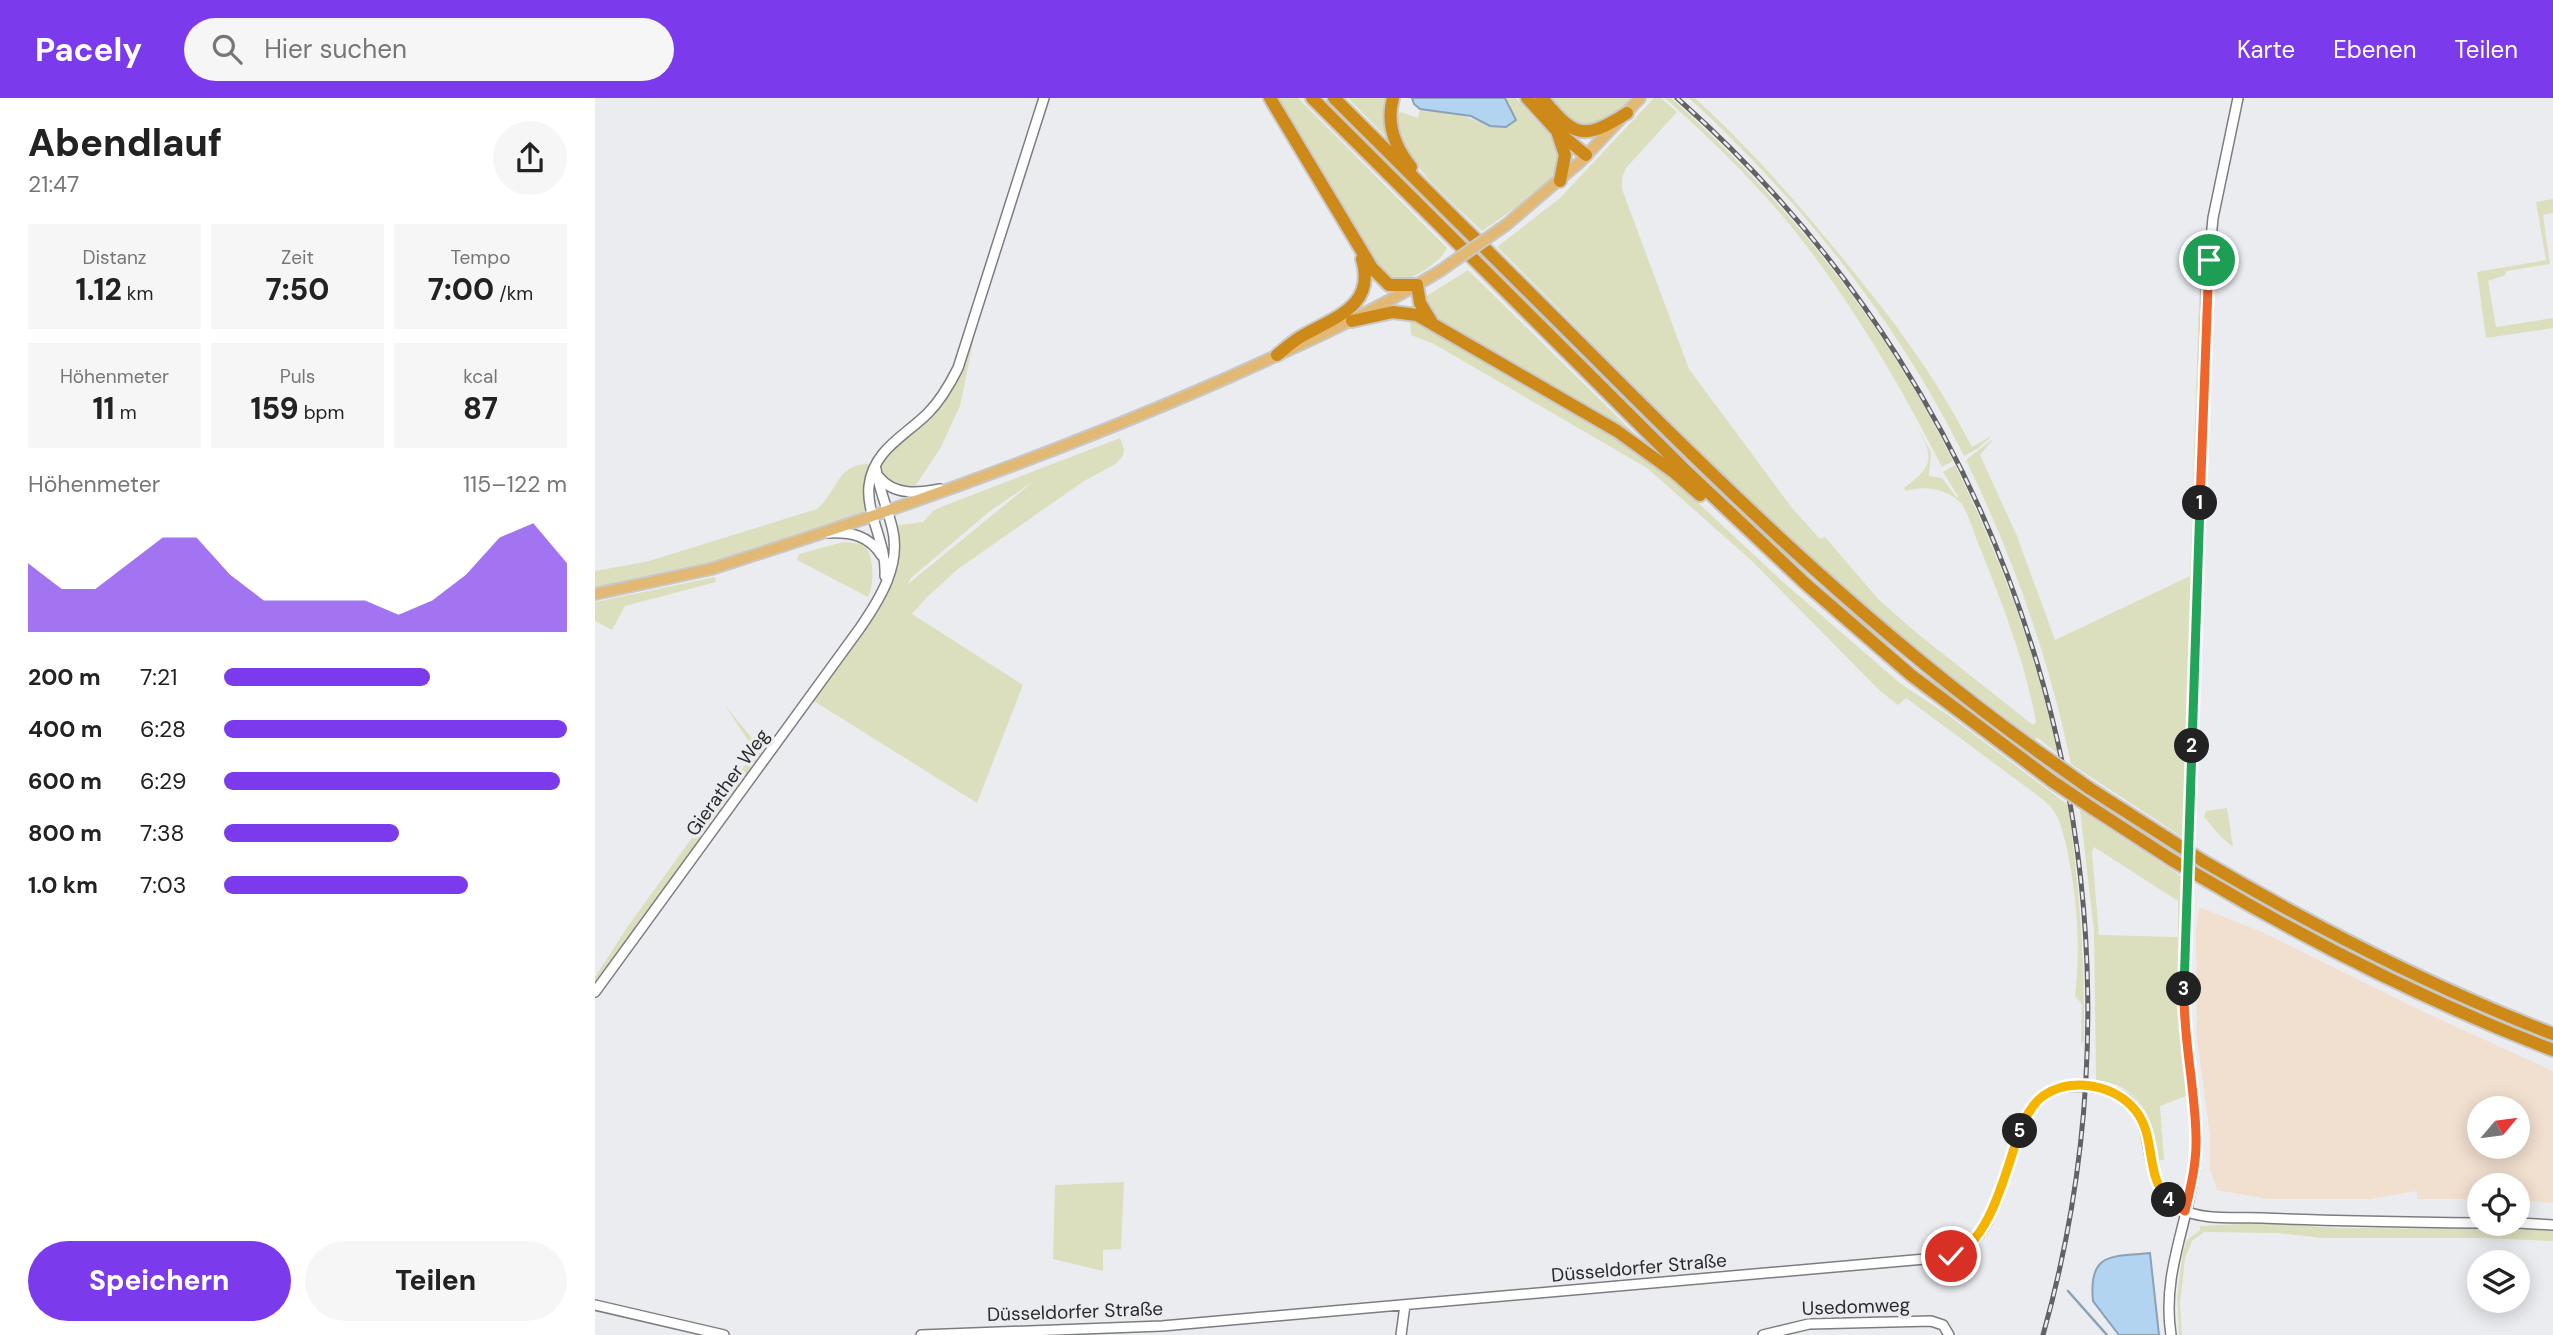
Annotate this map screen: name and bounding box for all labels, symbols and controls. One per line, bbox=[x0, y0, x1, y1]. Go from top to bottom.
search box bbox=[184, 18, 674, 81]
text: Pacely bbox=[35, 28, 142, 71]
icon: search bbox=[208, 30, 246, 68]
text: Hier suchen bbox=[264, 32, 407, 66]
text: Karte bbox=[2237, 34, 2295, 65]
text: Ebenen bbox=[2333, 34, 2417, 65]
text: Teilen bbox=[2455, 34, 2518, 65]
text: Abendlauf bbox=[28, 118, 222, 168]
button: share bbox=[493, 121, 567, 195]
text: 21:47 bbox=[28, 169, 79, 199]
pin bbox=[2179, 230, 2239, 290]
icon: arrive bbox=[2190, 241, 2228, 279]
text: Distanz bbox=[82, 245, 147, 270]
text: Zeit bbox=[281, 245, 314, 270]
text: Tempo bbox=[451, 245, 510, 270]
text: 1.12 bbox=[76, 270, 122, 309]
text: 7:50 bbox=[266, 270, 329, 309]
text: 7:00 bbox=[428, 270, 494, 309]
text: km bbox=[122, 281, 153, 306]
text: /km bbox=[494, 281, 533, 306]
text: Höhenmeter bbox=[60, 364, 169, 389]
text: Puls bbox=[280, 364, 315, 389]
text: kcal bbox=[463, 364, 498, 389]
text: 11 bbox=[92, 389, 115, 428]
text: 159 bbox=[251, 389, 299, 428]
text: 87 bbox=[463, 389, 498, 428]
text: m bbox=[115, 400, 137, 425]
text: bpm bbox=[299, 400, 344, 425]
text: Höhenmeter bbox=[28, 469, 160, 499]
text: 115–122 m bbox=[463, 469, 567, 499]
pin: 1 bbox=[2183, 486, 2217, 520]
text: 1 bbox=[2196, 490, 2203, 515]
text: 200 m bbox=[28, 662, 101, 692]
text: 7:21 bbox=[140, 662, 177, 692]
text: 400 m bbox=[28, 714, 102, 744]
text: 6:28 bbox=[140, 714, 186, 744]
street label: Gierather Weg bbox=[680, 723, 775, 841]
pin: 2 bbox=[2175, 728, 2209, 764]
text: 2 bbox=[2186, 733, 2197, 758]
text: 600 m bbox=[28, 766, 102, 796]
text: 6:29 bbox=[140, 766, 187, 796]
text: 800 m bbox=[28, 818, 102, 848]
text: 7:38 bbox=[140, 818, 185, 848]
text: 1.0 km bbox=[28, 870, 98, 900]
text: 7:03 bbox=[140, 870, 186, 900]
pin: 3 bbox=[2167, 972, 2201, 1006]
text: 3 bbox=[2178, 976, 2189, 1001]
north arrow bbox=[2467, 1096, 2531, 1158]
map controls bbox=[2467, 1096, 2530, 1313]
pin: 5 bbox=[2003, 1114, 2037, 1148]
text: 5 bbox=[2014, 1118, 2025, 1143]
button: locate bbox=[2467, 1173, 2530, 1236]
pin: 4 bbox=[2151, 1182, 2187, 1218]
text: 4 bbox=[2162, 1187, 2175, 1212]
pin bbox=[1921, 1226, 1981, 1286]
icon: check bbox=[1932, 1237, 1970, 1275]
button: Speichern bbox=[28, 1241, 291, 1321]
button: Teilen bbox=[305, 1241, 567, 1321]
street label: Düsseldorfer Straße bbox=[1550, 1247, 1728, 1288]
button: layers bbox=[2467, 1250, 2530, 1313]
street label: Usedomweg bbox=[1801, 1292, 1911, 1321]
street label: Düsseldorfer Straße bbox=[987, 1296, 1163, 1327]

